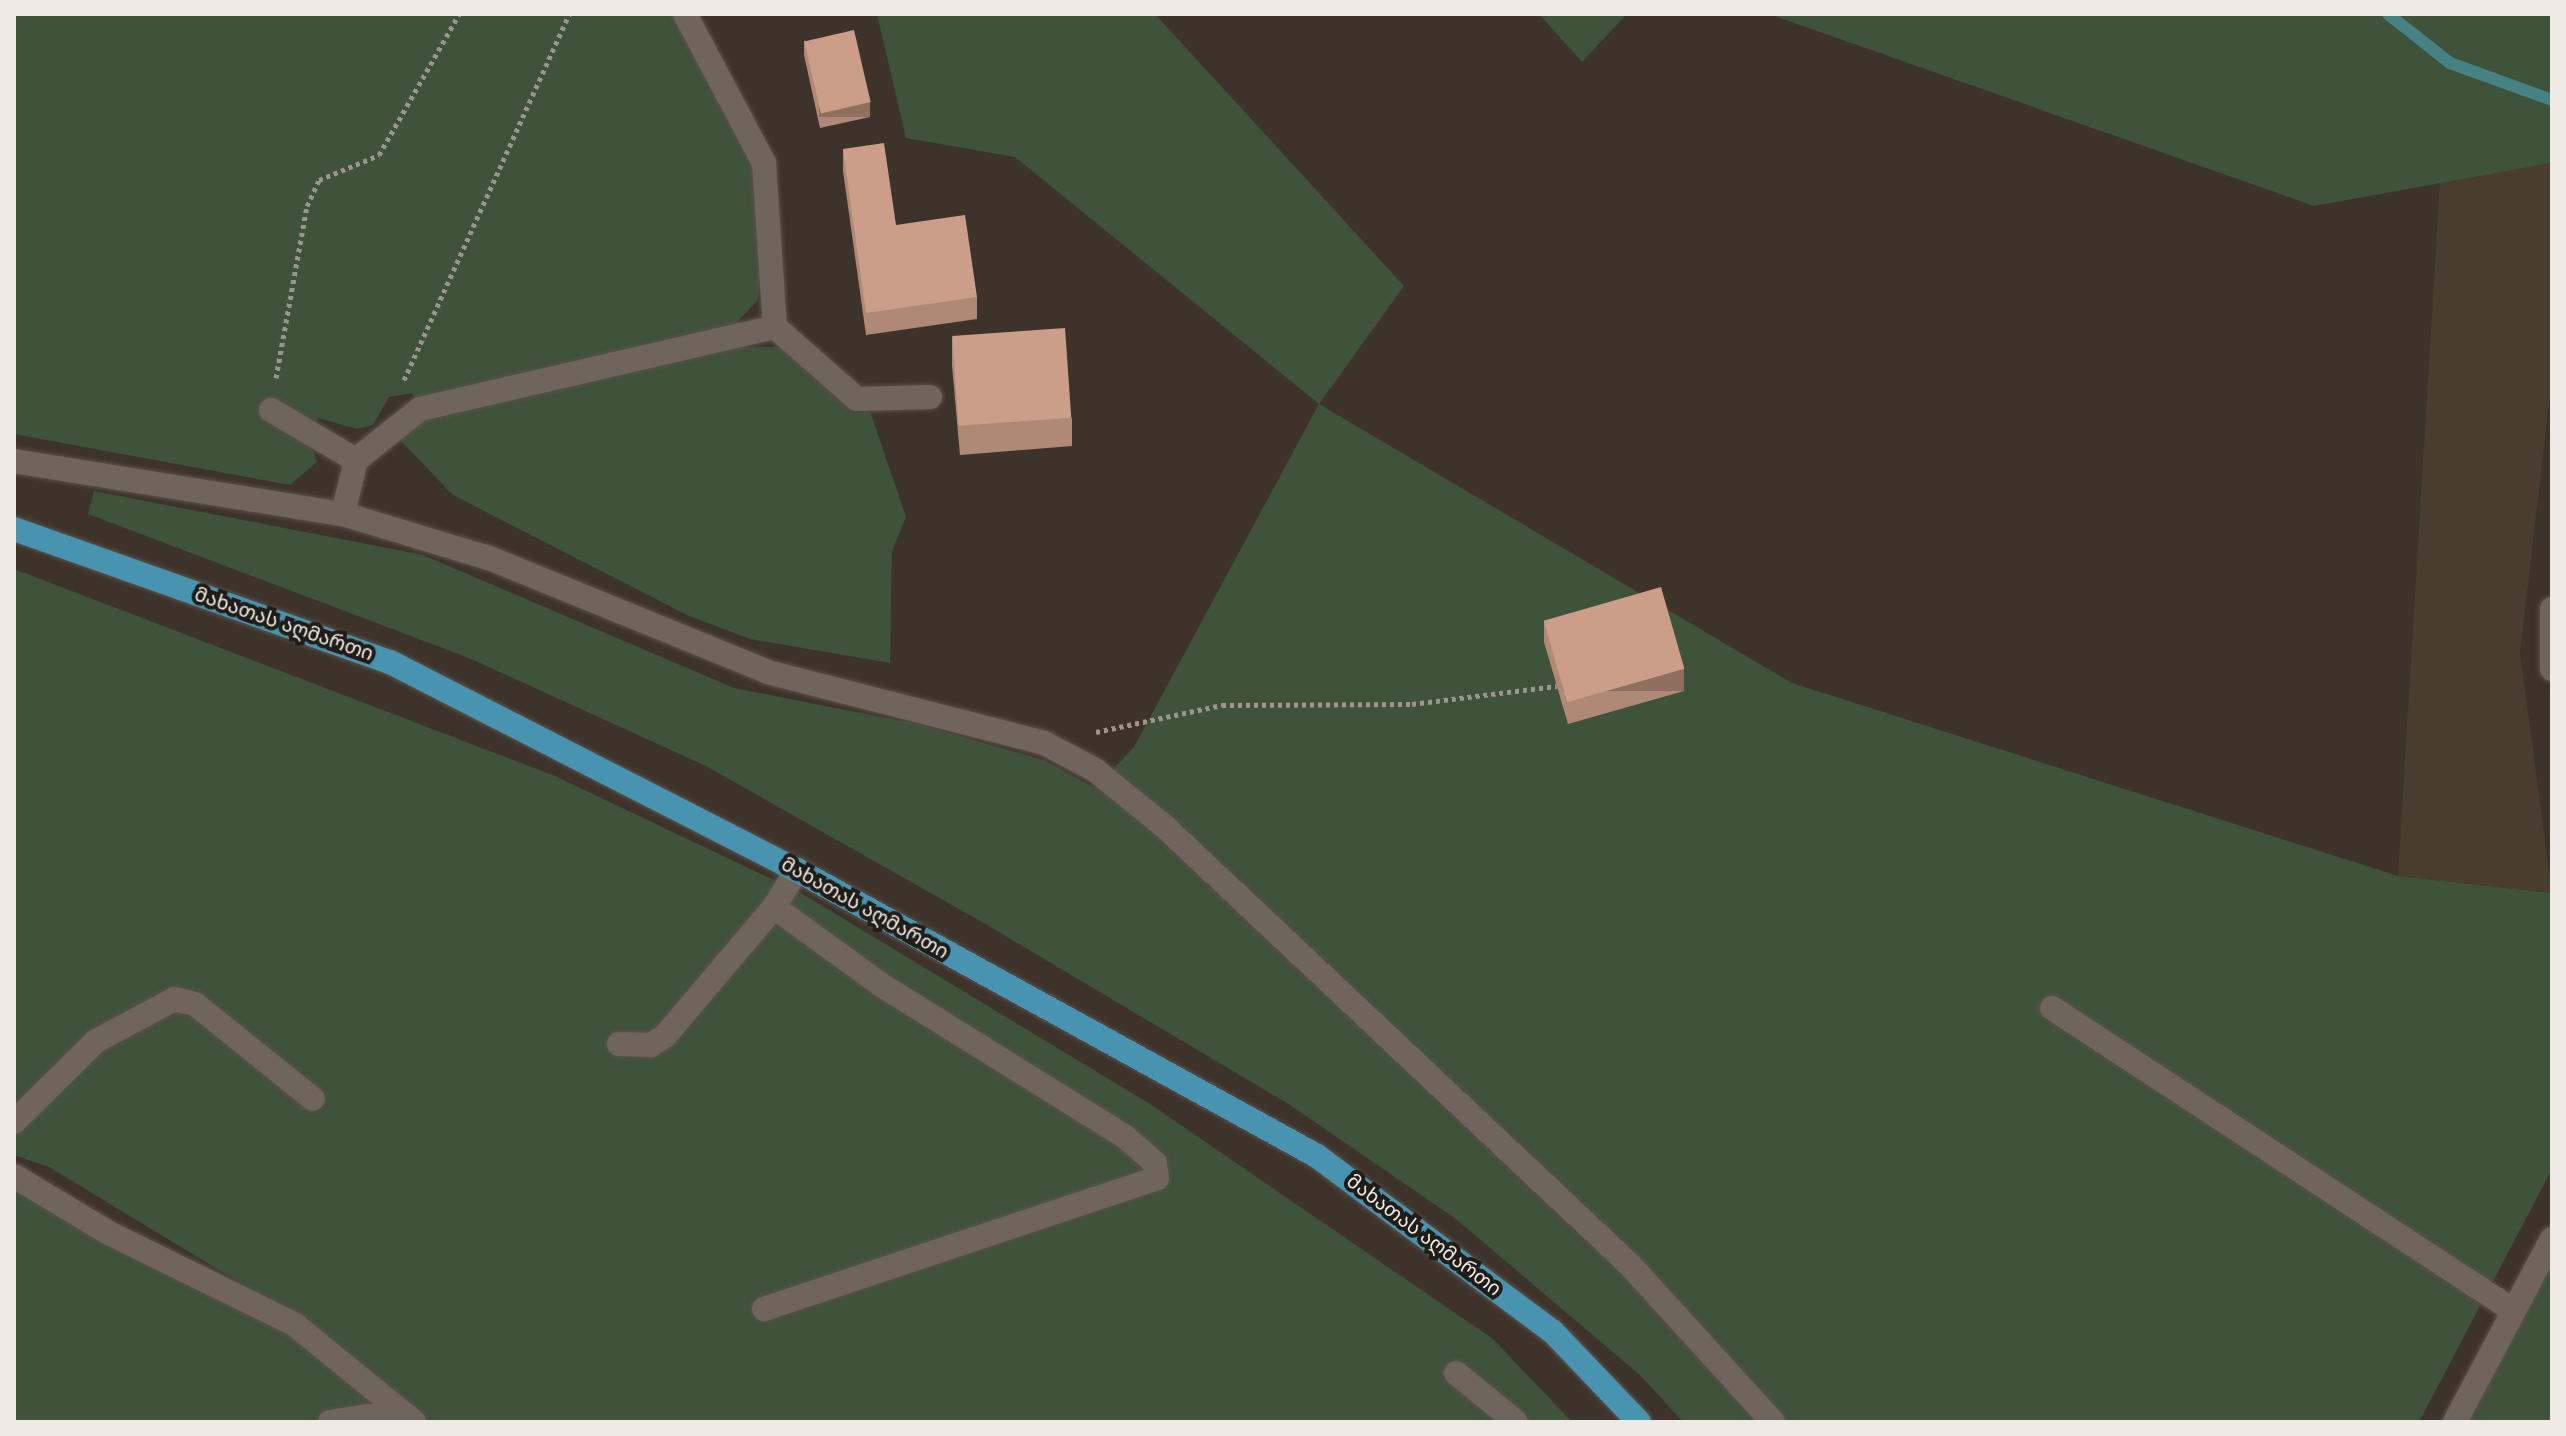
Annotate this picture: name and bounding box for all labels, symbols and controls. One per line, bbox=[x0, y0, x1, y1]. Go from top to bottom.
street label: მახათას აღმართი bbox=[191, 582, 377, 666]
street label: მახათას აღმართი bbox=[777, 852, 953, 964]
street label: მახათას აღმართი bbox=[1342, 1169, 1506, 1301]

